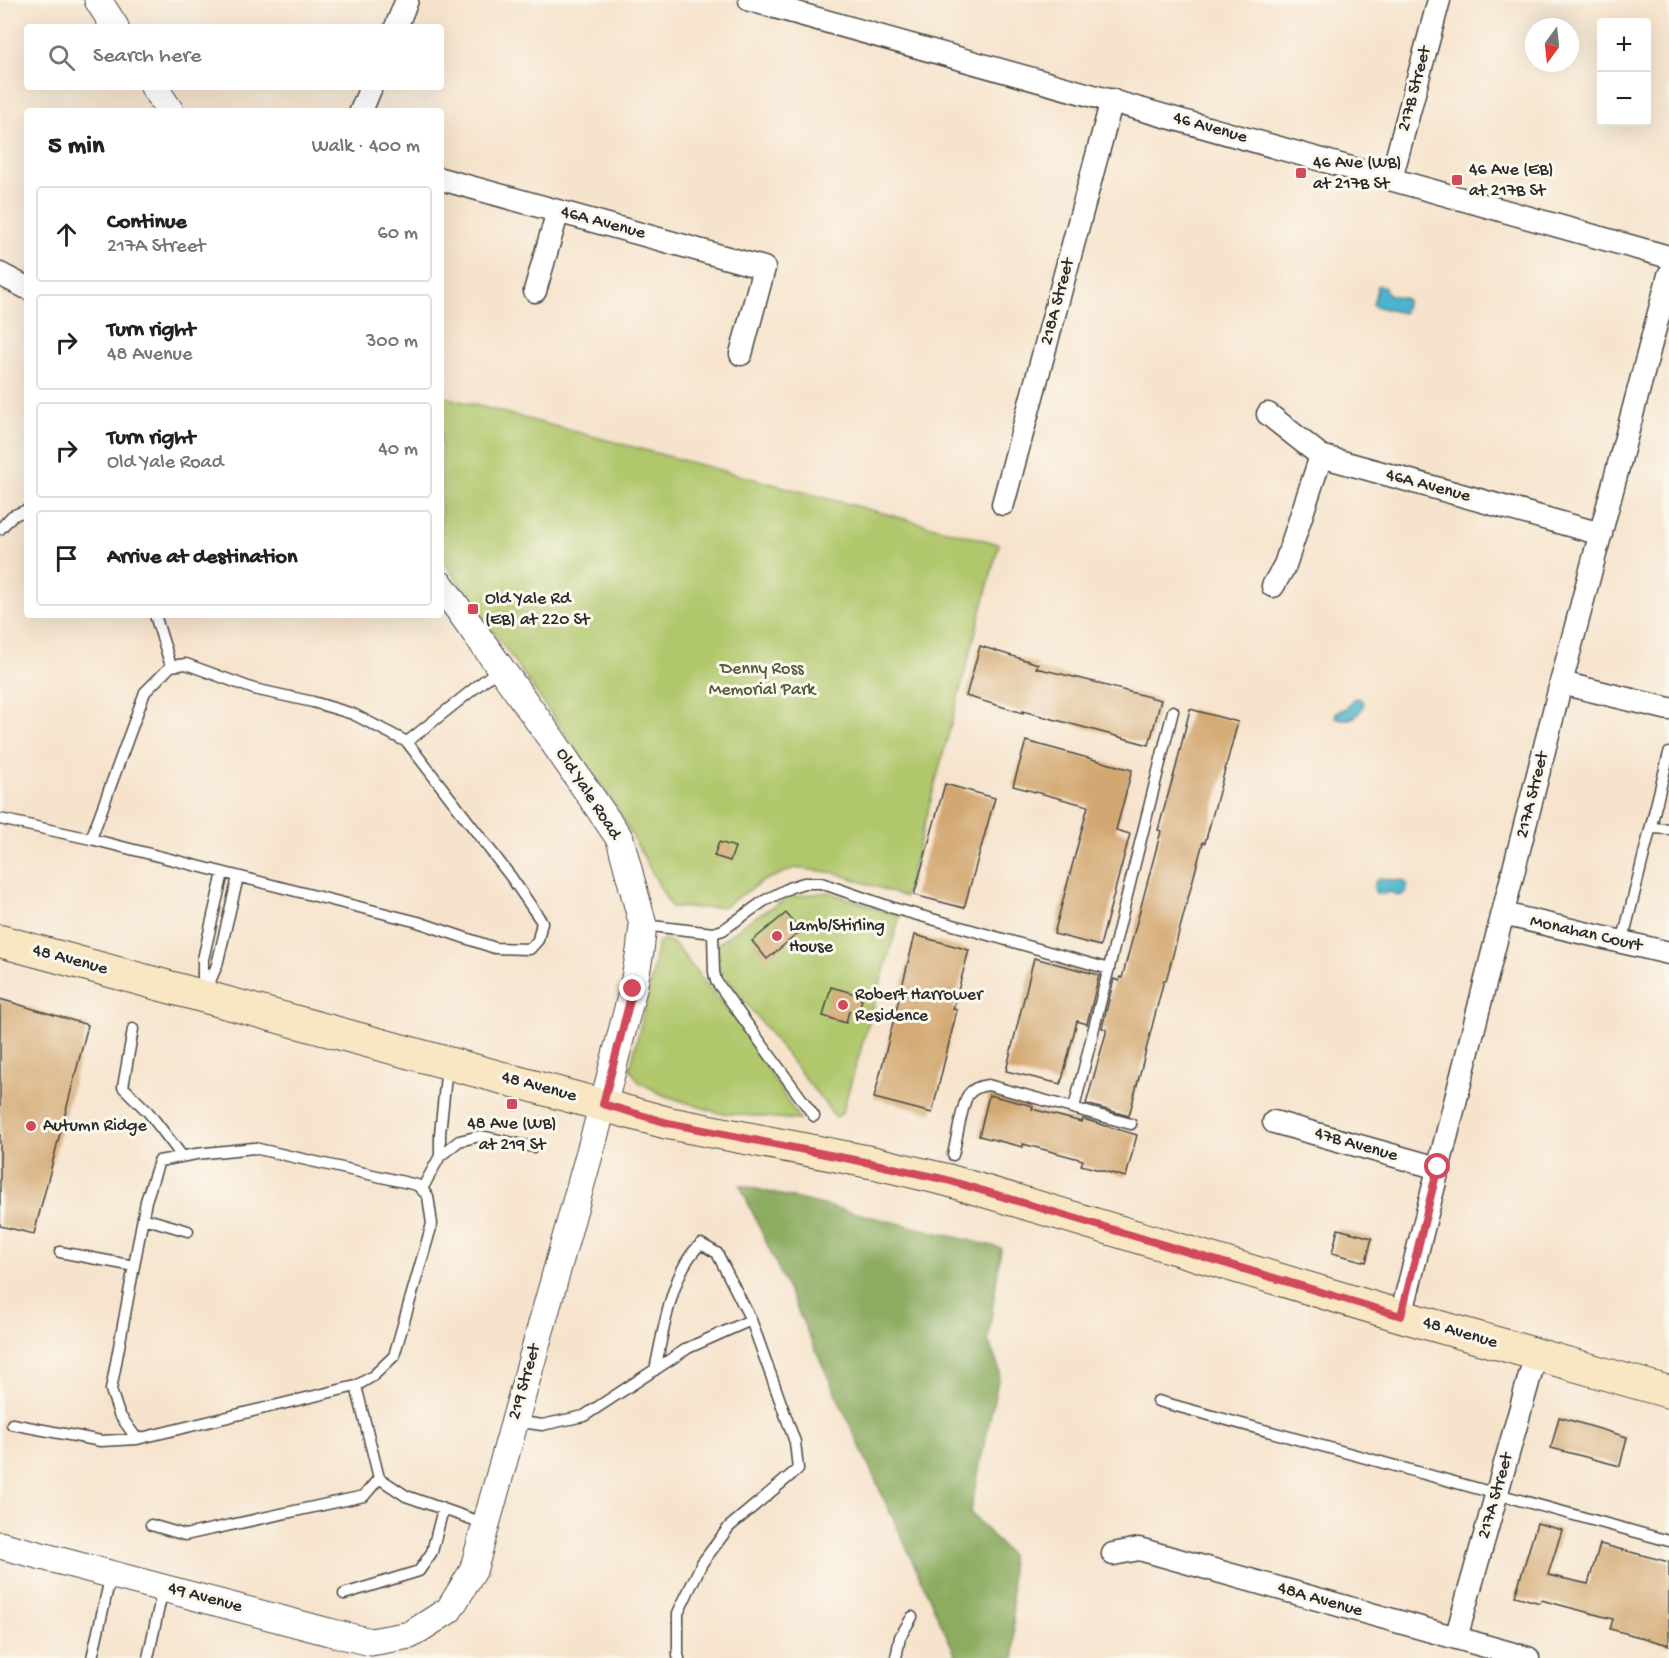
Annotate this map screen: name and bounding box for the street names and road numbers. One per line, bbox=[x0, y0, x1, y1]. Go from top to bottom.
street label: 217B Street bbox=[1394, 43, 1437, 134]
street label: 46 Avenue bbox=[1171, 107, 1250, 149]
street label: 46A Avenue bbox=[558, 202, 648, 245]
street label: 218A Street bbox=[1036, 255, 1080, 348]
street label: 46A Avenue bbox=[1383, 465, 1473, 508]
street label: Old Yale Road bbox=[551, 744, 626, 845]
street label: 217A Street bbox=[1512, 748, 1554, 840]
street label: Monahan Court bbox=[1528, 911, 1646, 957]
street label: 48 Avenue bbox=[30, 940, 110, 980]
street label: 48 Avenue bbox=[499, 1067, 579, 1107]
street label: 47B Avenue bbox=[1312, 1123, 1401, 1167]
street label: 48 Avenue bbox=[1420, 1312, 1500, 1354]
street label: 219 Street bbox=[504, 1340, 546, 1422]
street label: 217A Street bbox=[1474, 1449, 1519, 1541]
street label: 49 Avenue bbox=[166, 1578, 245, 1618]
street label: 48A Avenue bbox=[1275, 1578, 1366, 1622]

